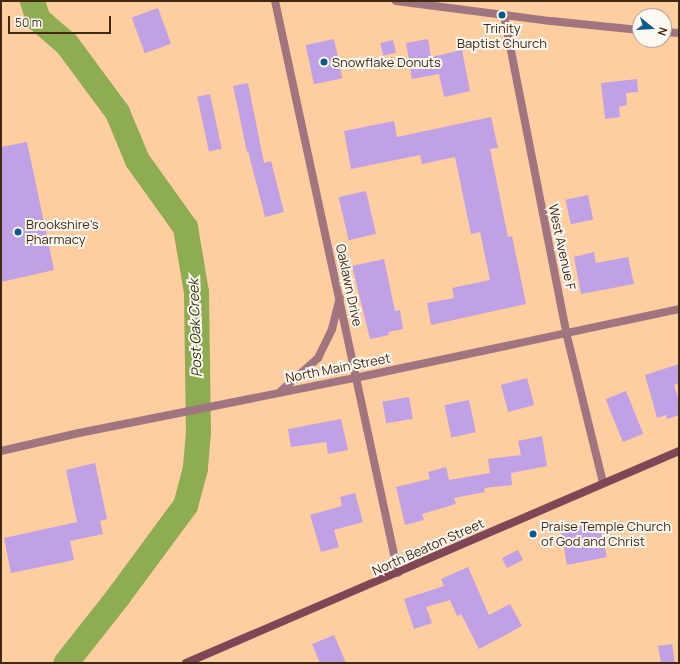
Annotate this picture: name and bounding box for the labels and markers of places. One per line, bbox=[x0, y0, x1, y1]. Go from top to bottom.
marker: Trinity Baptist Church bbox=[497, 10, 507, 20]
place label: Trinity Baptist Church bbox=[457, 21, 547, 52]
place label: Snowflake Donuts bbox=[332, 54, 441, 70]
marker: Snowflake Donuts bbox=[319, 57, 329, 67]
place label: Brookshire's Pharmacy bbox=[26, 217, 99, 248]
marker: Brookshire's Pharmacy bbox=[13, 227, 23, 237]
place label: Praise Temple Church of God and Christ bbox=[541, 519, 671, 550]
marker: Praise Temple Church of God and Christ bbox=[528, 529, 538, 539]

